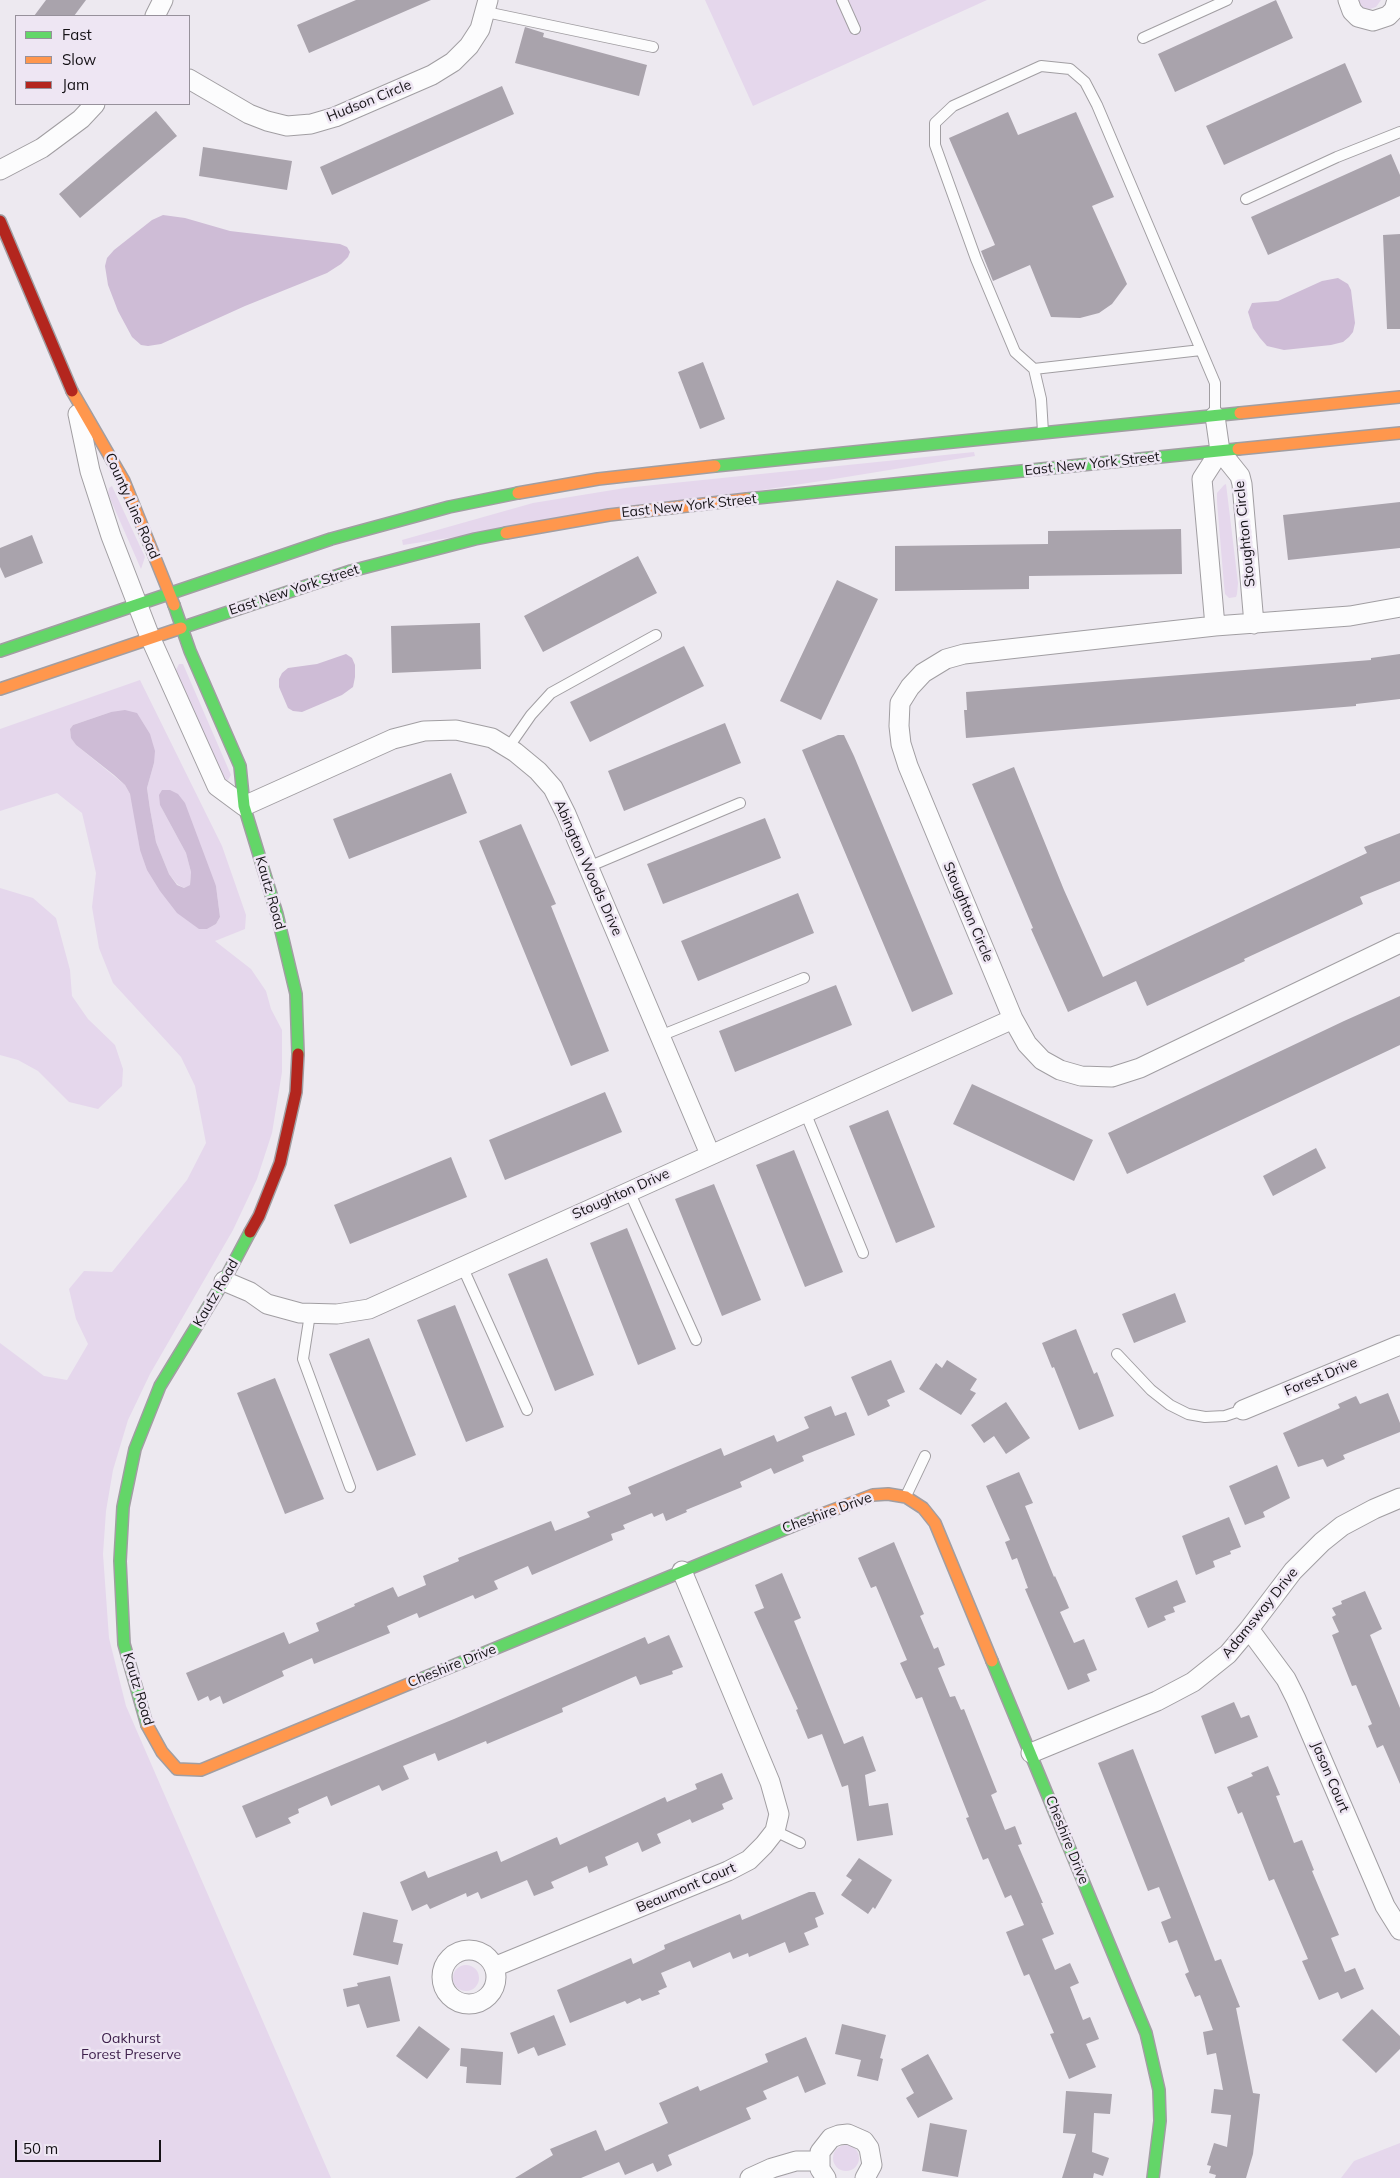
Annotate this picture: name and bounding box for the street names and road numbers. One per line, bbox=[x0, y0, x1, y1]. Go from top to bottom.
street label: Hudson Circle bbox=[324, 76, 414, 126]
street label: East New York Street bbox=[1024, 449, 1160, 479]
street label: County Line Road bbox=[101, 450, 163, 562]
street label: Stoughton Circle bbox=[1231, 480, 1259, 588]
street label: East New York Street bbox=[621, 491, 757, 521]
street label: East New York Street bbox=[227, 561, 361, 619]
street label: Abington Woods Drive bbox=[550, 797, 626, 939]
street label: Kautz Road bbox=[252, 854, 288, 932]
street label: Stoughton Circle bbox=[939, 860, 997, 964]
street label: Stoughton Drive bbox=[570, 1165, 672, 1223]
street label: Kautz Road bbox=[190, 1256, 242, 1330]
street label: Forest Drive bbox=[1282, 1354, 1360, 1400]
street label: Cheshire Drive bbox=[780, 1489, 874, 1537]
street label: Adamsway Drive bbox=[1218, 1564, 1302, 1662]
street label: Cheshire Drive bbox=[405, 1641, 499, 1691]
street label: Kautz Road bbox=[119, 1650, 157, 1728]
street label: Jason Court bbox=[1308, 1739, 1352, 1815]
street label: Cheshire Drive bbox=[1042, 1793, 1092, 1887]
street label: Beaumont Court bbox=[634, 1860, 738, 1916]

